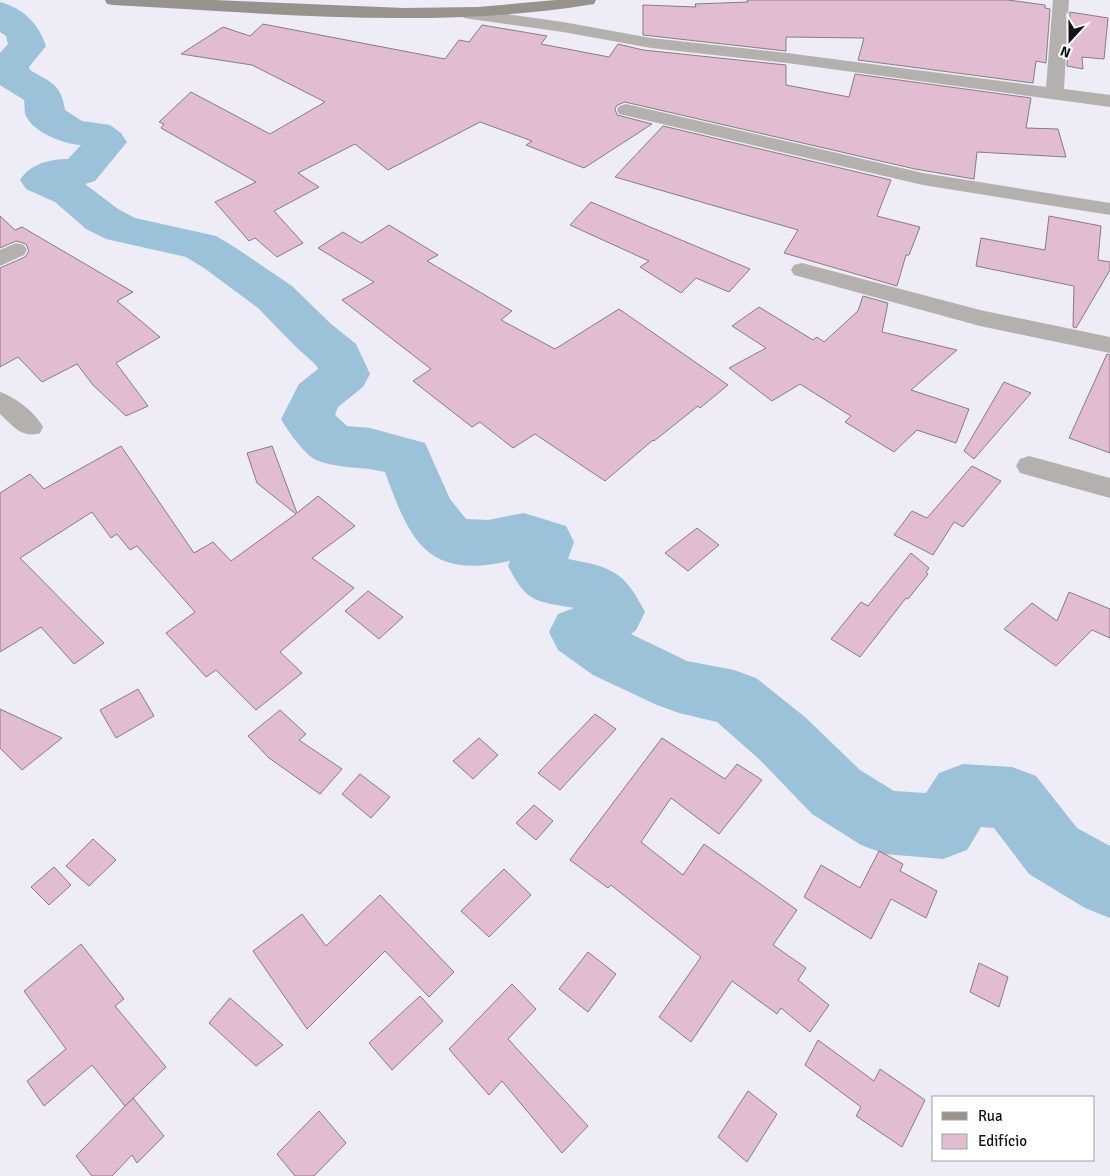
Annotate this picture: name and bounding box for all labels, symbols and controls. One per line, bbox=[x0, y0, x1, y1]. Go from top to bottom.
north arrow bbox=[1045, 15, 1095, 65]
text: N bbox=[1058, 42, 1073, 61]
legend bbox=[932, 1096, 1095, 1161]
text: Rua bbox=[978, 1107, 1003, 1125]
text: Edifício bbox=[978, 1132, 1027, 1150]

